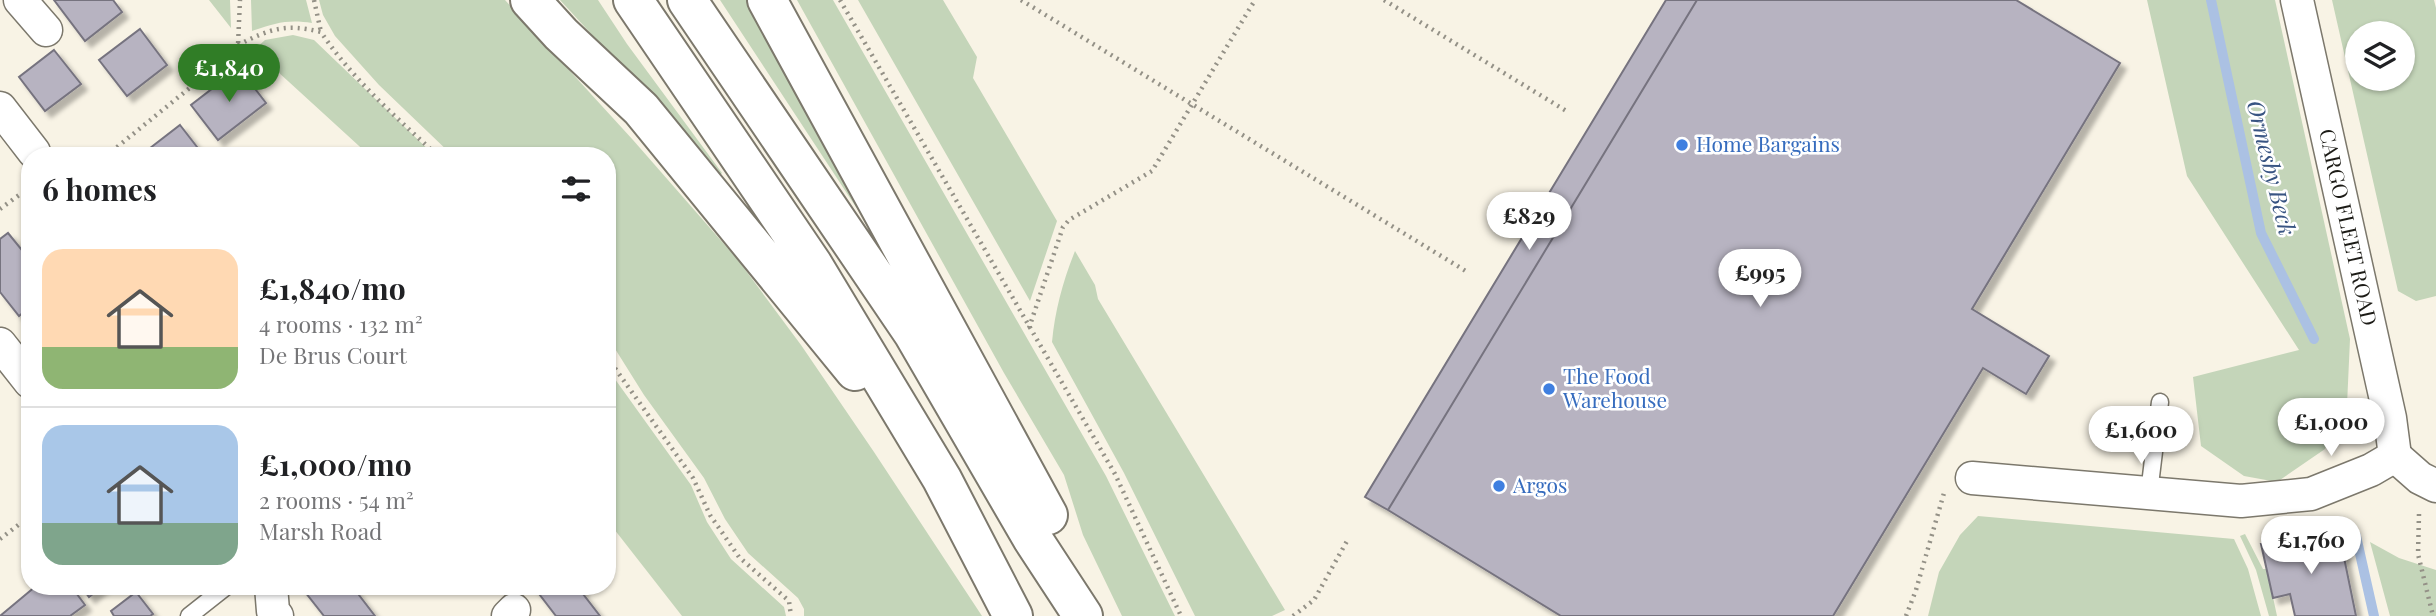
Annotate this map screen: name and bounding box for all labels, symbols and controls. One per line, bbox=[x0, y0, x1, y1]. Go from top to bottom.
map controls bbox=[2345, 21, 2415, 91]
button: layers bbox=[2345, 21, 2415, 91]
pin: £1,840 bbox=[172, 44, 286, 104]
text: £1,840 bbox=[194, 51, 264, 82]
water label: Ormesby Beck bbox=[2241, 97, 2304, 239]
street label: CARGO FLEET ROAD bbox=[2314, 126, 2385, 328]
place label: Home Bargains bbox=[1696, 129, 1840, 157]
marker: Home Bargains bbox=[1674, 137, 1690, 153]
text: 6 homes bbox=[42, 169, 157, 209]
icon: filters bbox=[557, 170, 595, 208]
pin: £829 bbox=[1488, 192, 1570, 252]
text: £829 bbox=[1503, 199, 1555, 230]
pin: £995 bbox=[1719, 250, 1801, 309]
text: £995 bbox=[1734, 256, 1786, 287]
text: £1,840/mo bbox=[259, 268, 406, 308]
icon: home bbox=[98, 277, 182, 361]
text: 4 rooms · 132 m² bbox=[259, 308, 423, 339]
text: De Brus Court bbox=[259, 339, 407, 370]
place label: The Food Warehouse bbox=[1562, 361, 1667, 413]
marker: The Food Warehouse bbox=[1541, 381, 1557, 397]
pin: £1,000 bbox=[2274, 398, 2388, 458]
text: £1,000 bbox=[2294, 405, 2368, 436]
pin: £1,600 bbox=[2084, 406, 2198, 466]
text: £1,600 bbox=[2105, 413, 2177, 444]
text: £1,000/mo bbox=[259, 444, 412, 484]
icon: home bbox=[98, 453, 182, 537]
place label: Argos bbox=[1512, 470, 1567, 498]
marker: Argos bbox=[1491, 478, 1507, 494]
text: 2 rooms · 54 m² bbox=[259, 484, 414, 515]
text: Marsh Road bbox=[259, 515, 382, 546]
pin: £1,760 bbox=[2254, 516, 2368, 576]
text: £1,760 bbox=[2277, 523, 2345, 554]

